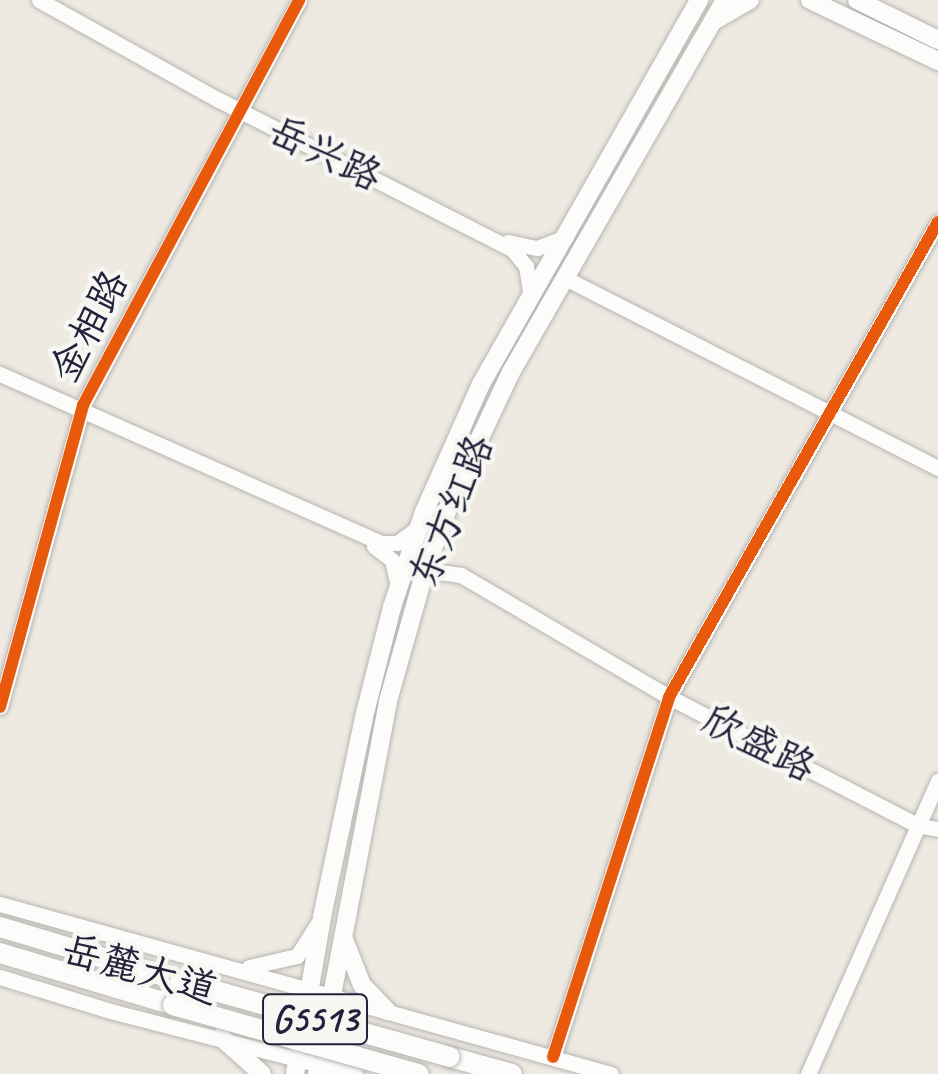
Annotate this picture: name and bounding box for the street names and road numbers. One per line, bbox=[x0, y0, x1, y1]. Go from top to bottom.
street label: 岳兴路 bbox=[261, 105, 389, 201]
street label: 金相路 bbox=[40, 262, 138, 390]
street label: 东方红路 bbox=[399, 428, 503, 594]
street label: 欣盛路 bbox=[695, 694, 823, 792]
street label: 岳麓大道 bbox=[56, 924, 224, 1014]
road number: G5513 bbox=[260, 986, 370, 1052]

